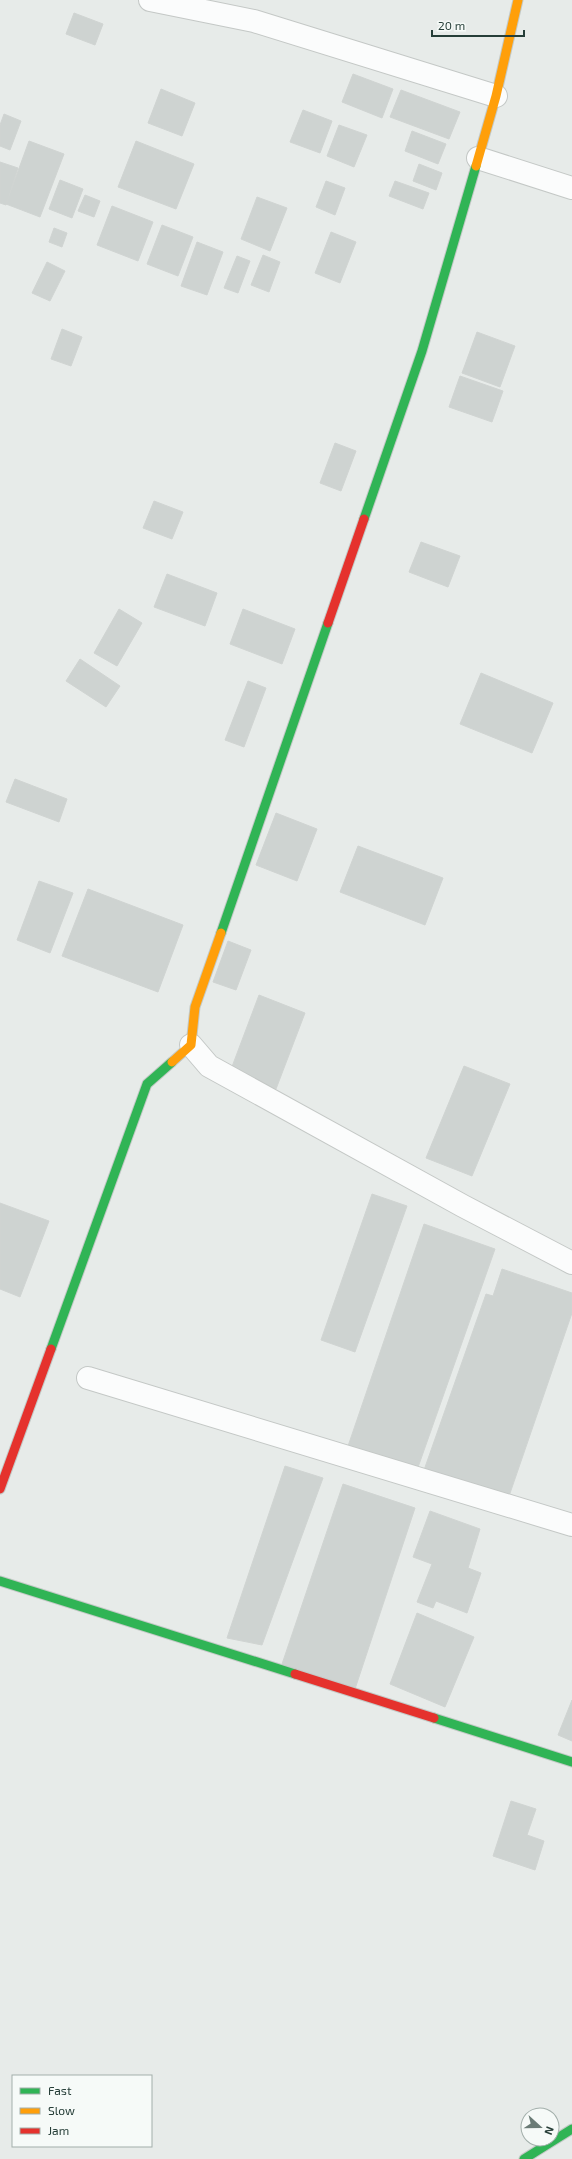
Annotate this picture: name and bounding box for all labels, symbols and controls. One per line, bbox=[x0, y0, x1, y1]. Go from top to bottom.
scale bar bbox=[432, 12, 524, 38]
text: 20 m bbox=[438, 18, 465, 32]
legend bbox=[12, 2075, 152, 2147]
text: Fast bbox=[48, 2083, 72, 2097]
text: Slow bbox=[48, 2103, 75, 2117]
north arrow bbox=[520, 2107, 560, 2147]
text: Jam bbox=[48, 2123, 69, 2137]
text: N bbox=[542, 2125, 557, 2137]

